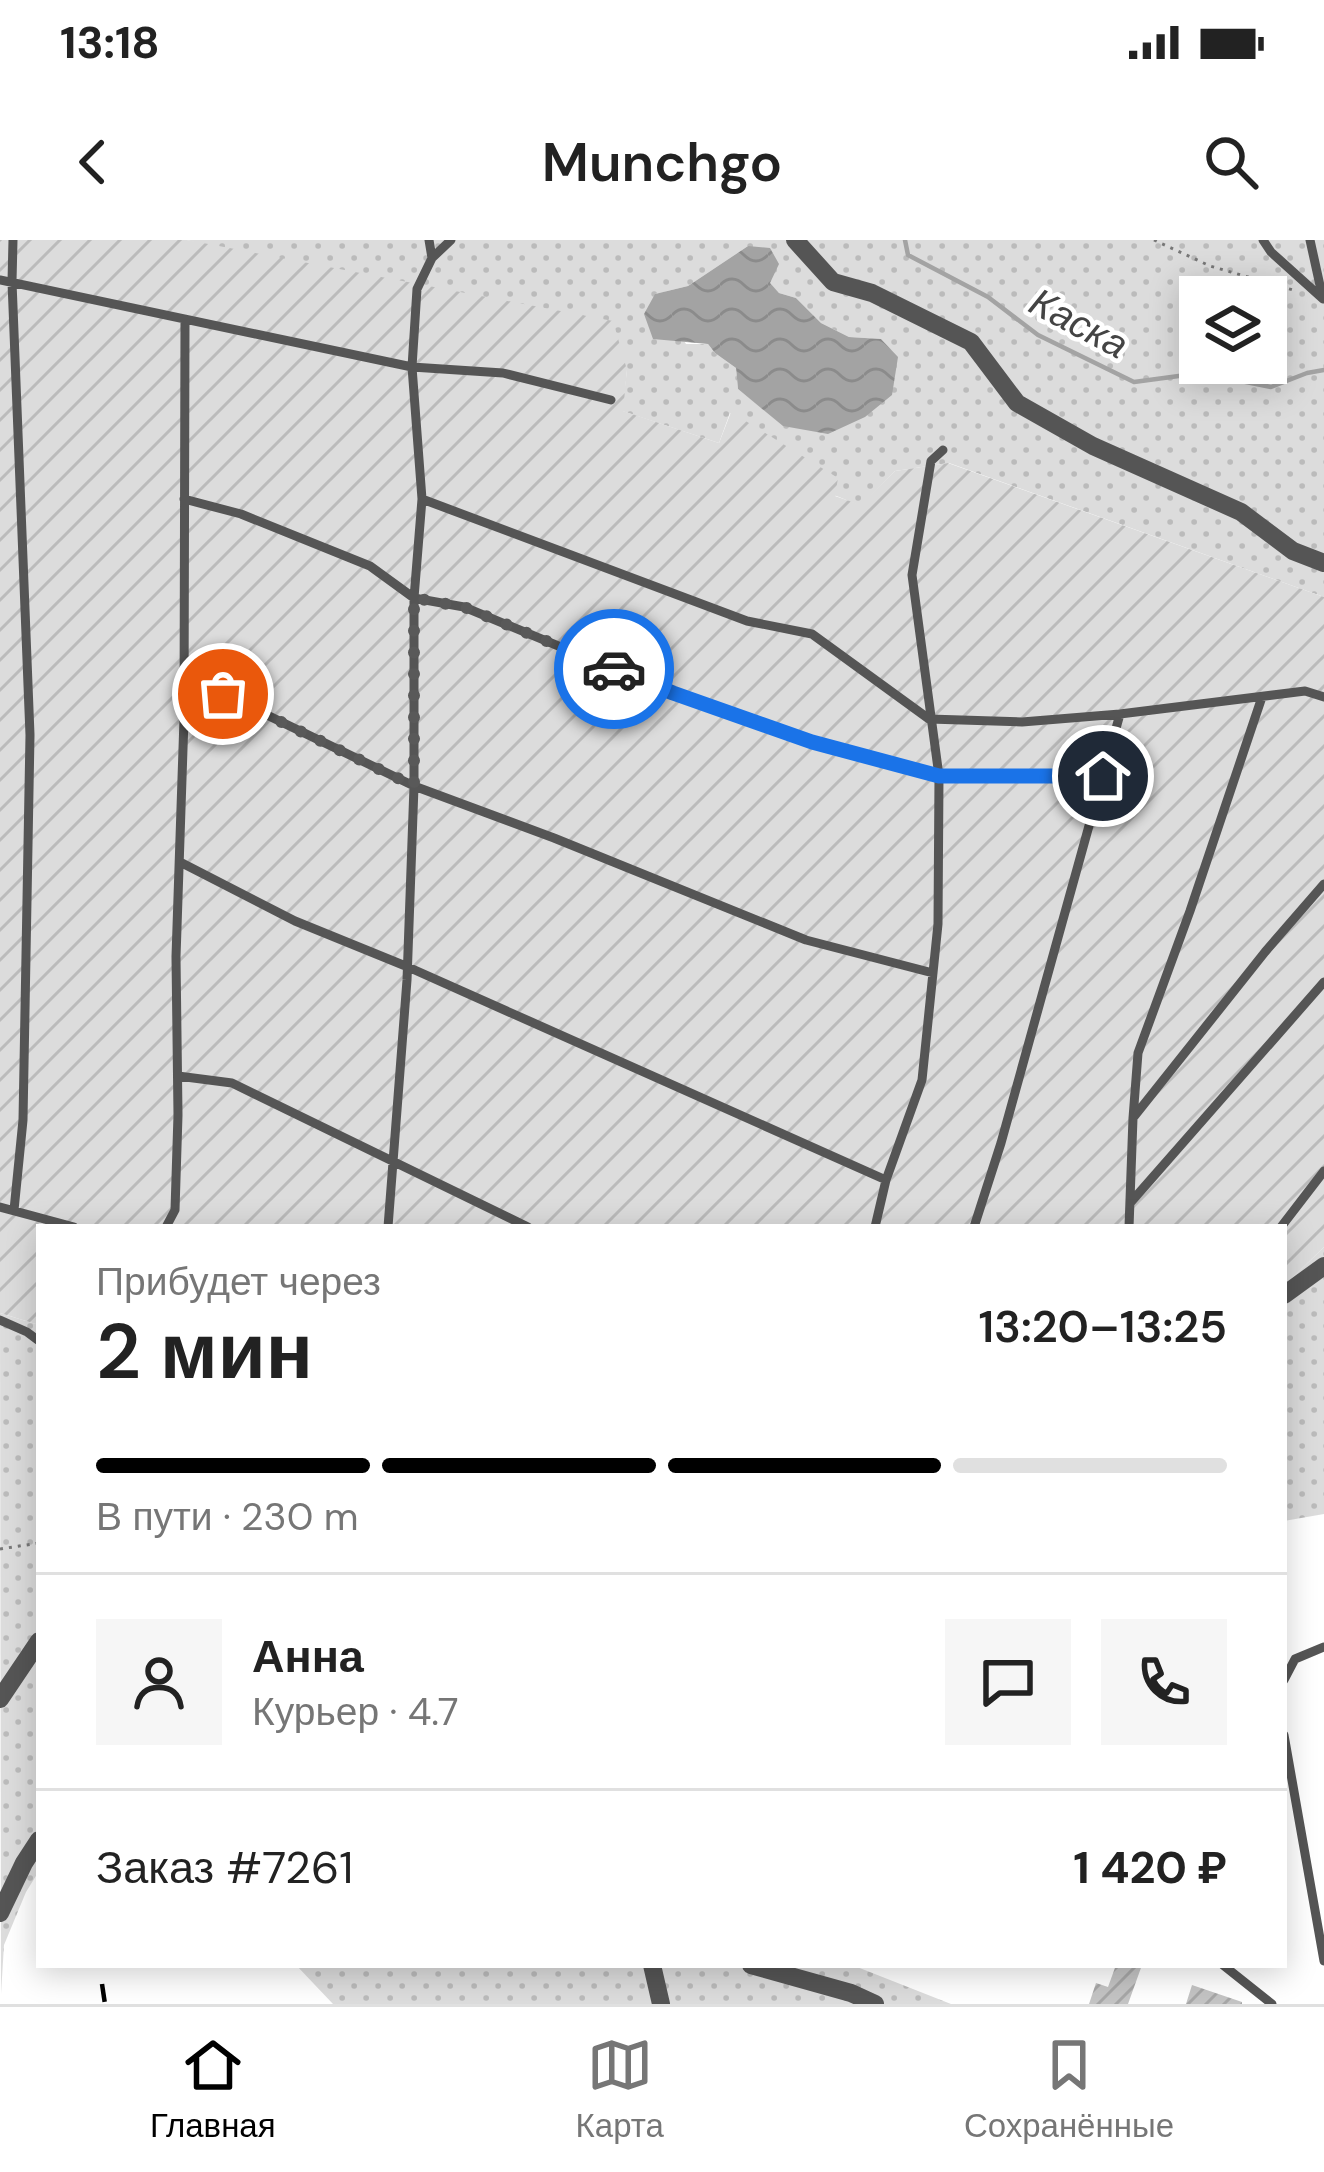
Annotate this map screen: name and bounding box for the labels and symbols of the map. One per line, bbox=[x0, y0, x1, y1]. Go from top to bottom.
water label: Каска bbox=[1021, 276, 1137, 370]
courier bbox=[554, 609, 674, 729]
pin bbox=[172, 643, 274, 745]
pin bbox=[1052, 725, 1154, 827]

